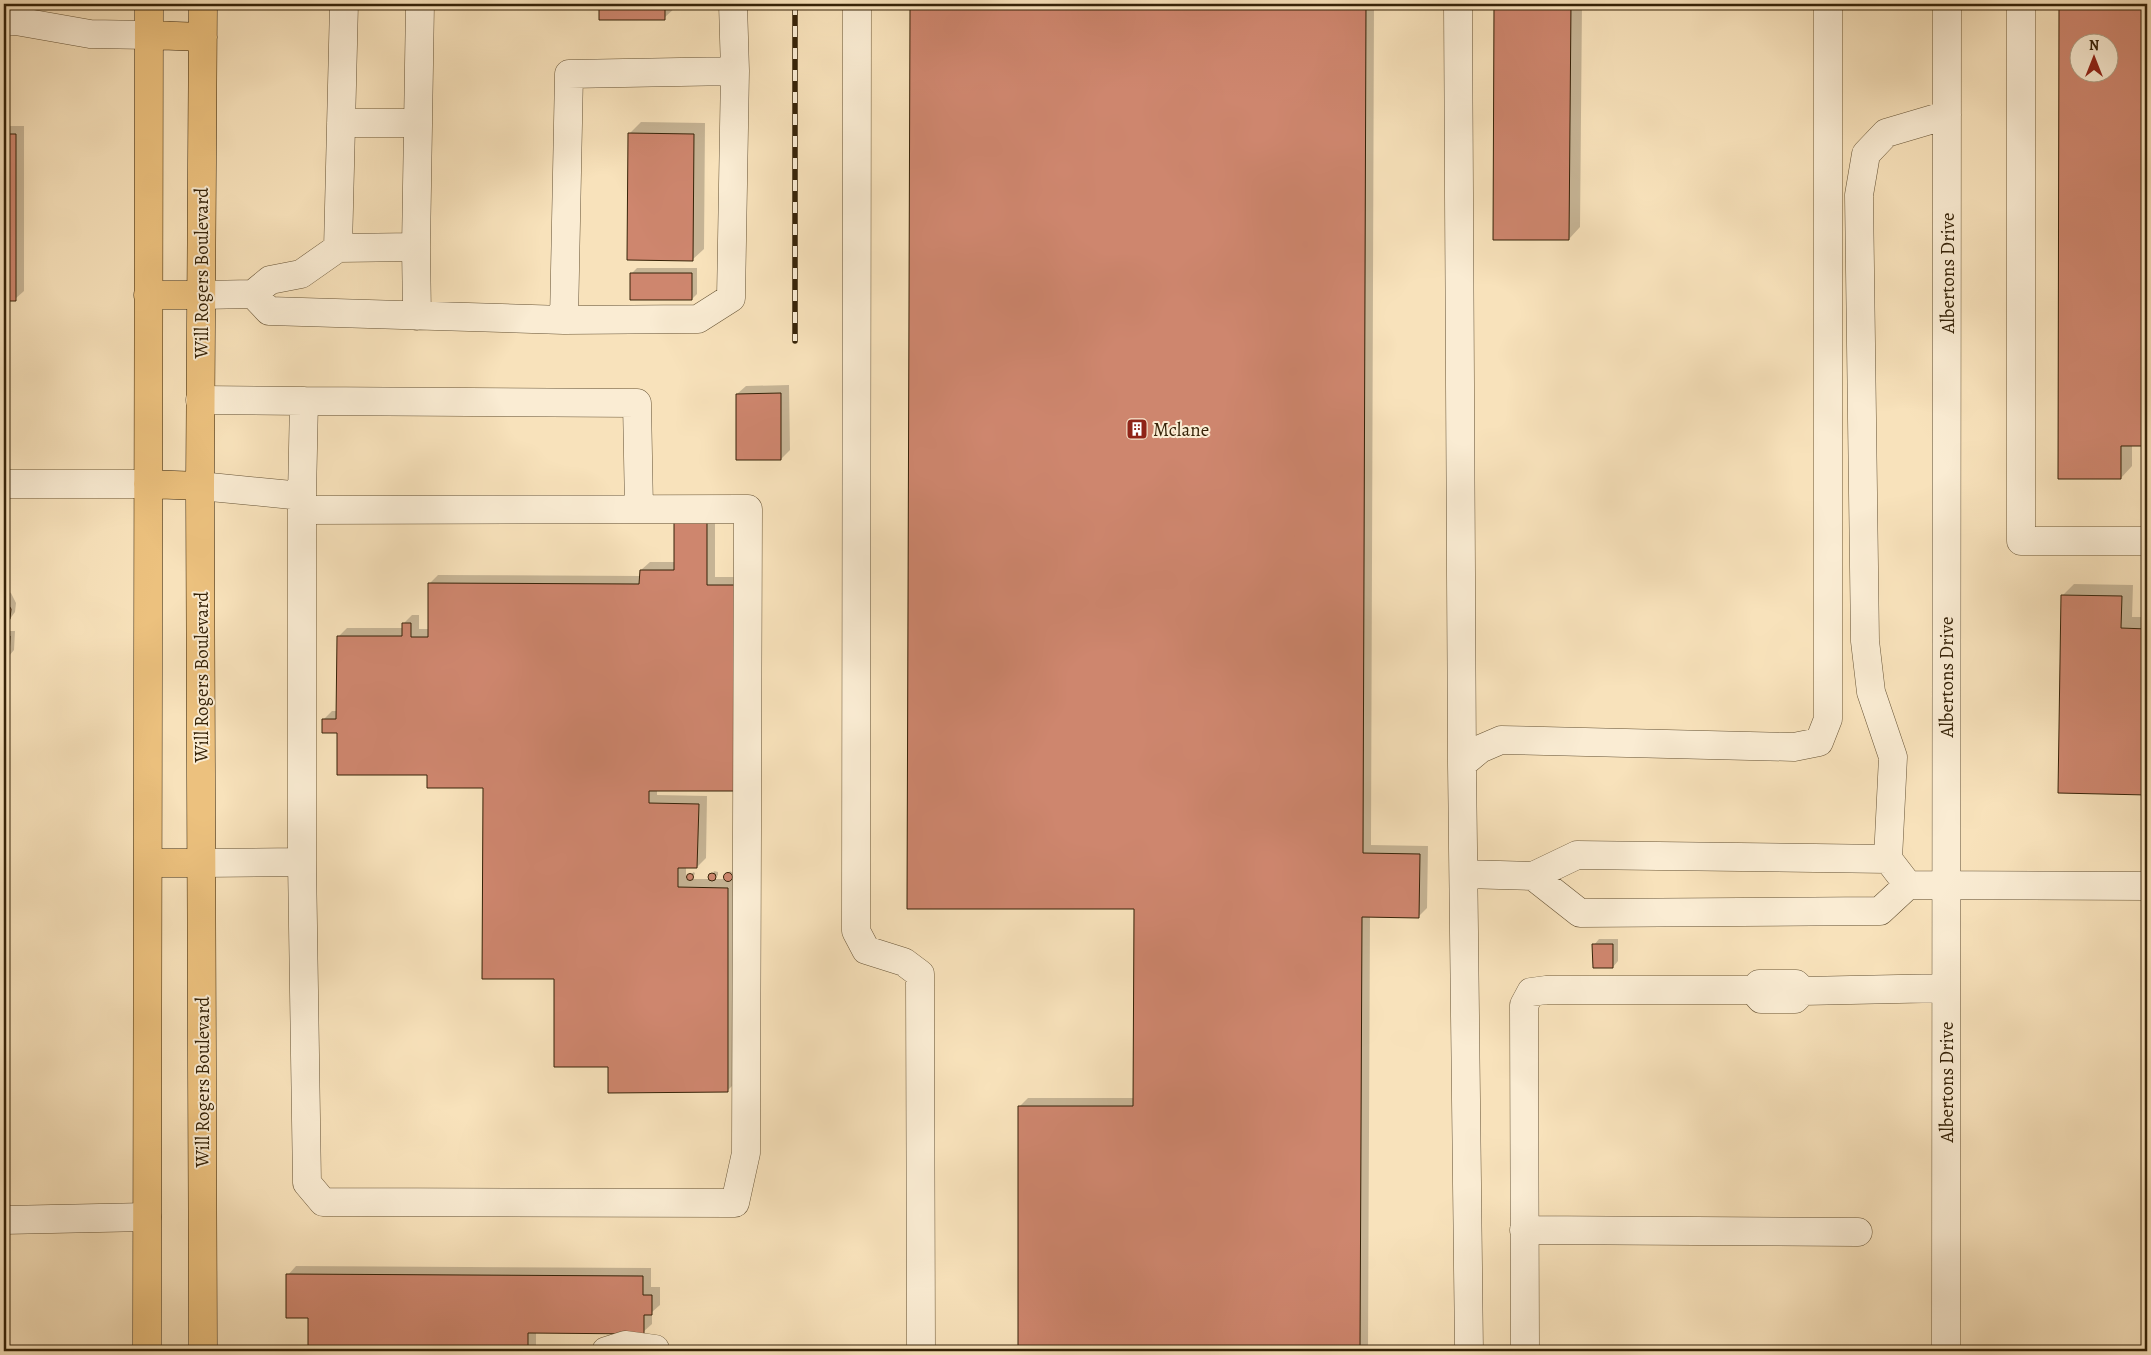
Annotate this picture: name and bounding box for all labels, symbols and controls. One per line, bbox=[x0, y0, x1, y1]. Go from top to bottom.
north arrow bbox=[2068, 32, 2118, 82]
text: N bbox=[2089, 36, 2099, 55]
street label: Will Rogers Boulevard bbox=[189, 187, 215, 359]
street label: Albertons Drive bbox=[1935, 213, 1961, 335]
building icon: Mclane bbox=[1125, 417, 1149, 441]
place label: Mclane bbox=[1153, 417, 1209, 443]
street label: Will Rogers Boulevard bbox=[189, 591, 215, 763]
street label: Albertons Drive bbox=[1934, 617, 1960, 739]
street label: Will Rogers Boulevard bbox=[190, 996, 216, 1168]
street label: Albertons Drive bbox=[1934, 1022, 1960, 1144]

